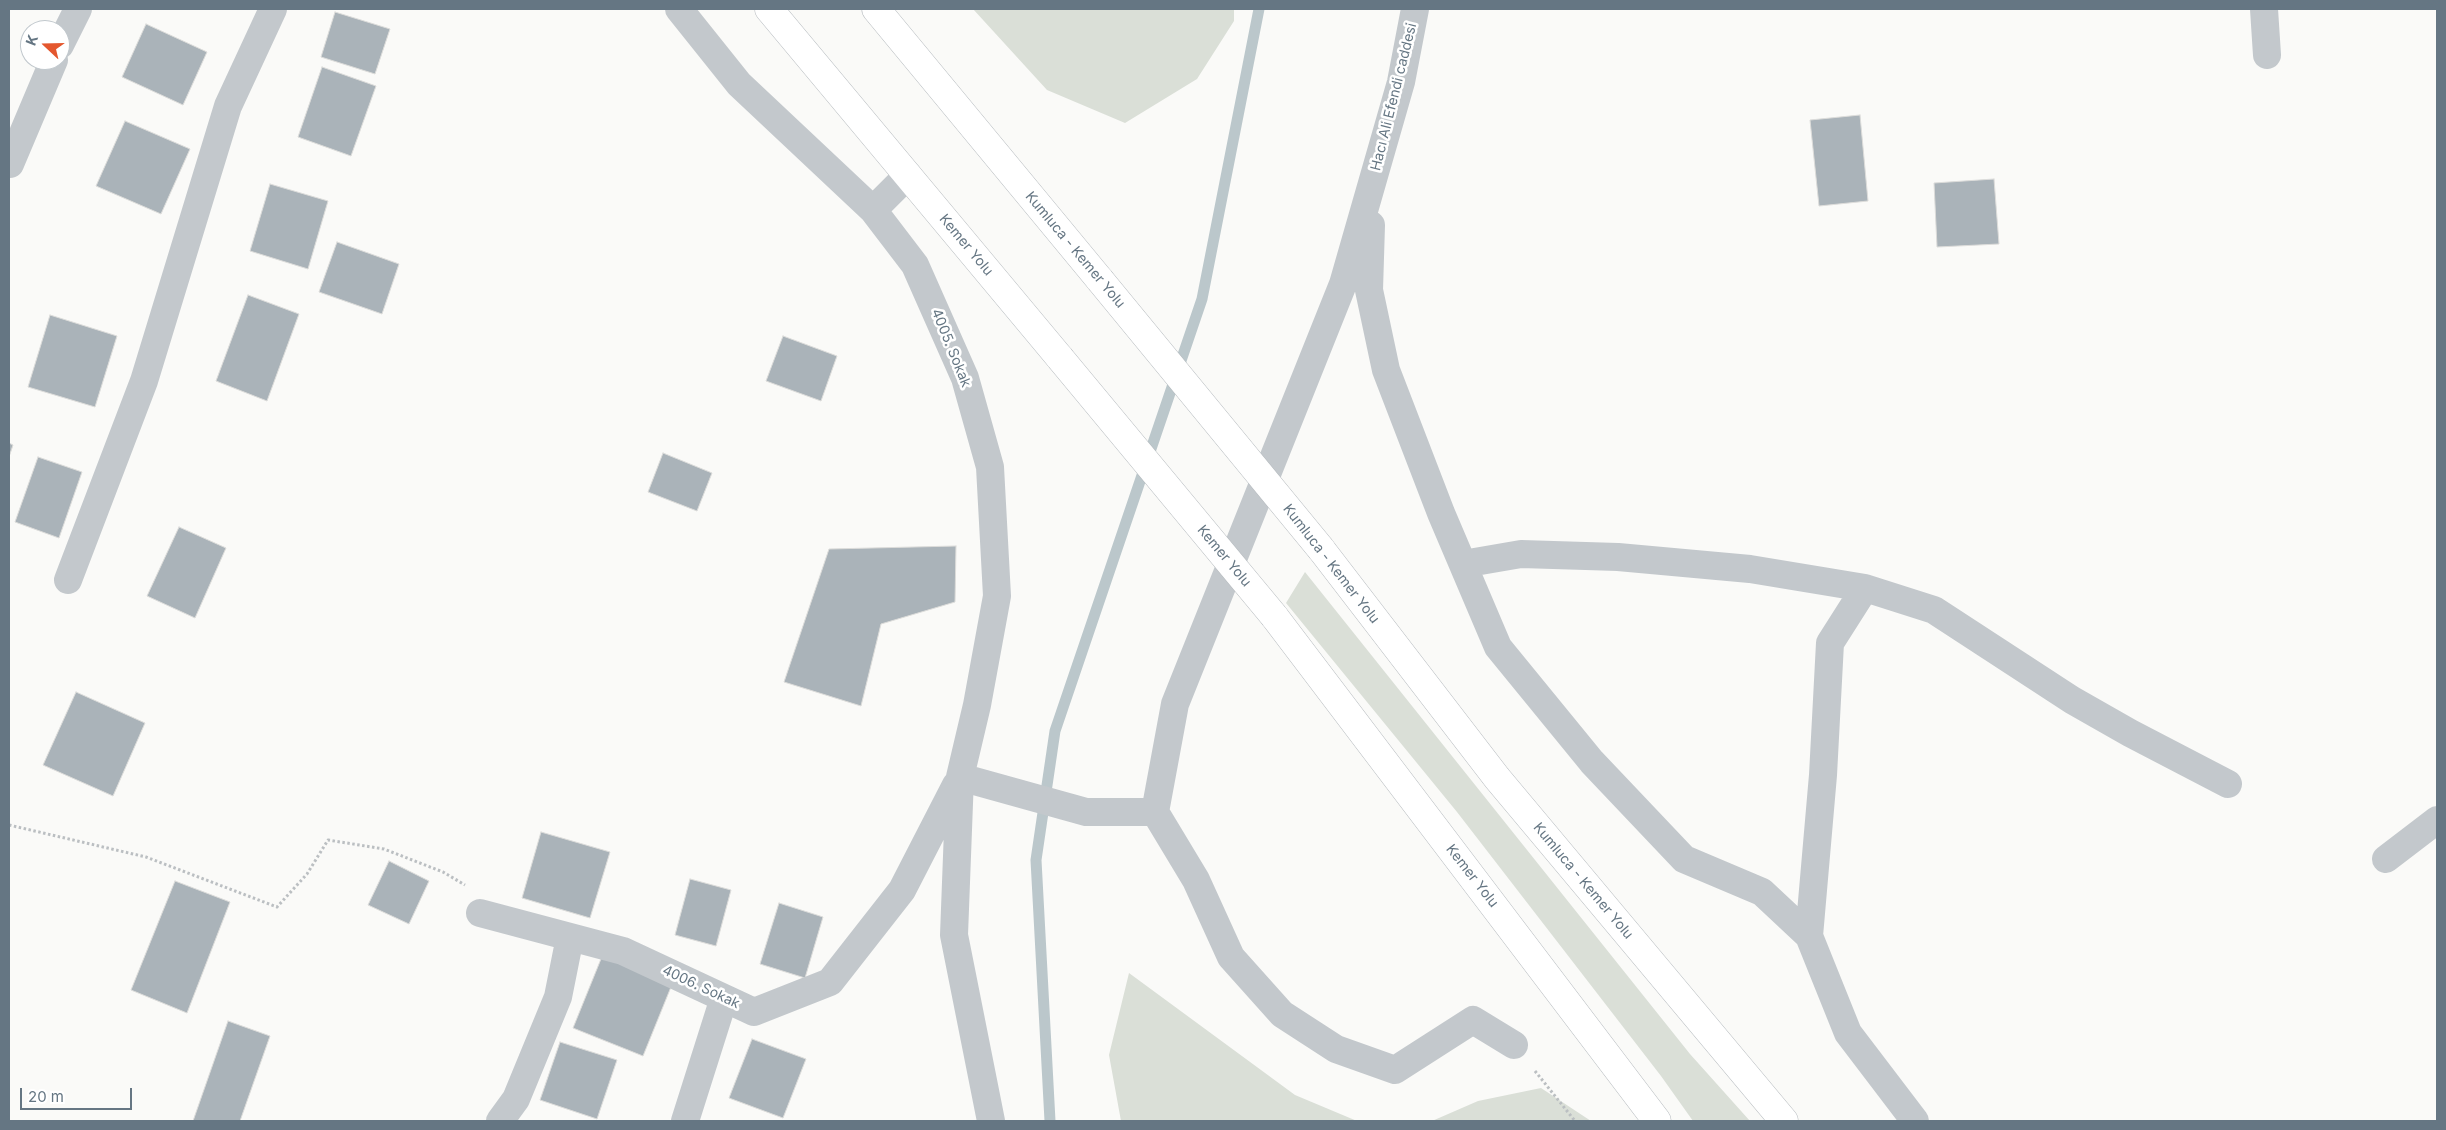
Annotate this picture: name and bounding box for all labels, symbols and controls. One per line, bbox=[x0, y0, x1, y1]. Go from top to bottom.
north arrow bbox=[20, 20, 70, 70]
street label: Hacı Ali Efendi caddesi bbox=[1368, 21, 1420, 173]
text: K bbox=[22, 32, 41, 48]
street label: Kumluca - Kemer Yolu bbox=[1021, 188, 1129, 312]
street label: Kemer Yolu bbox=[935, 211, 997, 279]
street label: 4005. Sokak bbox=[928, 306, 974, 390]
street label: Kumluca - Kemer Yolu bbox=[1279, 501, 1383, 627]
street label: Kemer Yolu bbox=[1193, 522, 1255, 590]
street label: Kumluca - Kemer Yolu bbox=[1529, 819, 1637, 943]
street label: Kemer Yolu bbox=[1442, 841, 1502, 911]
street label: 4006. Sokak bbox=[660, 962, 742, 1012]
scale bar bbox=[22, 1078, 135, 1110]
text: 20 m bbox=[28, 1087, 64, 1106]

